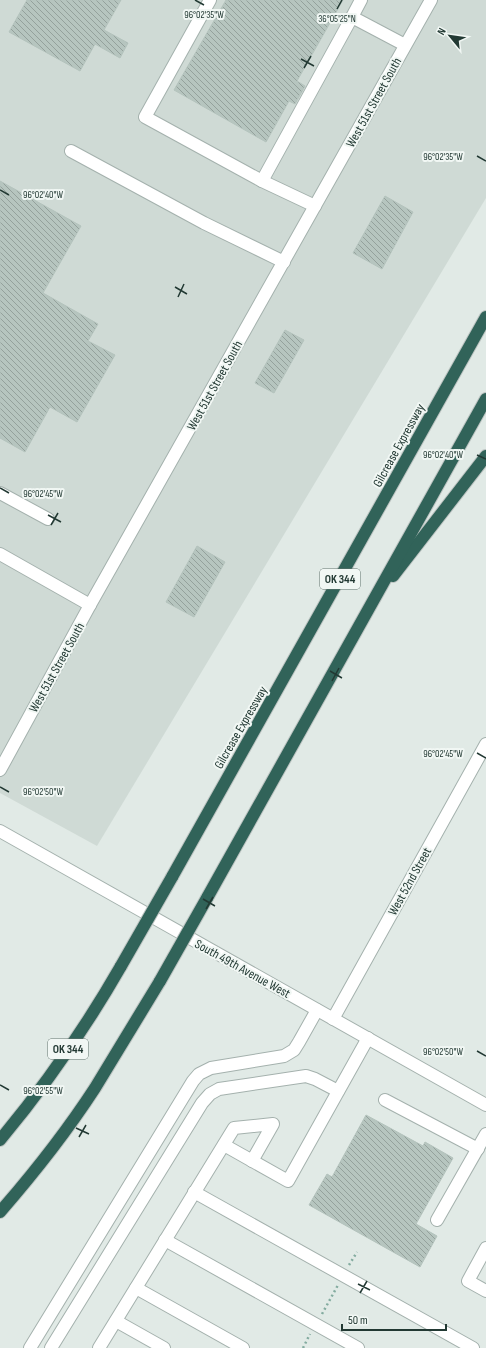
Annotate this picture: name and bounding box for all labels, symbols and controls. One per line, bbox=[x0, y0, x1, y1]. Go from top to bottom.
text: 96°02'35"W bbox=[184, 9, 224, 21]
text: 36°05'25"N bbox=[318, 13, 356, 25]
north arrow bbox=[430, 16, 470, 56]
text: N bbox=[435, 26, 449, 37]
street label: West 51st Street South bbox=[343, 55, 405, 150]
text: 96°02'35"W bbox=[423, 151, 463, 163]
text: 96°02'40"W bbox=[23, 189, 63, 201]
street label: West 51st Street South bbox=[184, 338, 246, 433]
street label: Gilcrease Expressway bbox=[369, 401, 428, 490]
text: 96°02'40"W bbox=[423, 449, 463, 461]
text: 96°02'45"W bbox=[23, 488, 63, 500]
road number: OK 344 bbox=[320, 569, 360, 589]
street label: West 51st Street South bbox=[26, 620, 88, 715]
street label: Gilcrease Expressway bbox=[211, 683, 271, 772]
text: 96°02'45"W bbox=[423, 748, 463, 760]
text: 96°02'50"W bbox=[23, 786, 63, 798]
street label: West 52nd Street bbox=[385, 845, 435, 918]
street label: South 49th Avenue West bbox=[192, 936, 293, 1002]
road number: OK 344 bbox=[48, 1039, 88, 1059]
text: 96°02'50"W bbox=[423, 1046, 463, 1058]
text: 96°02'55"W bbox=[23, 1085, 63, 1097]
scale bar bbox=[342, 1306, 446, 1332]
text: 50 m bbox=[348, 1313, 368, 1328]

